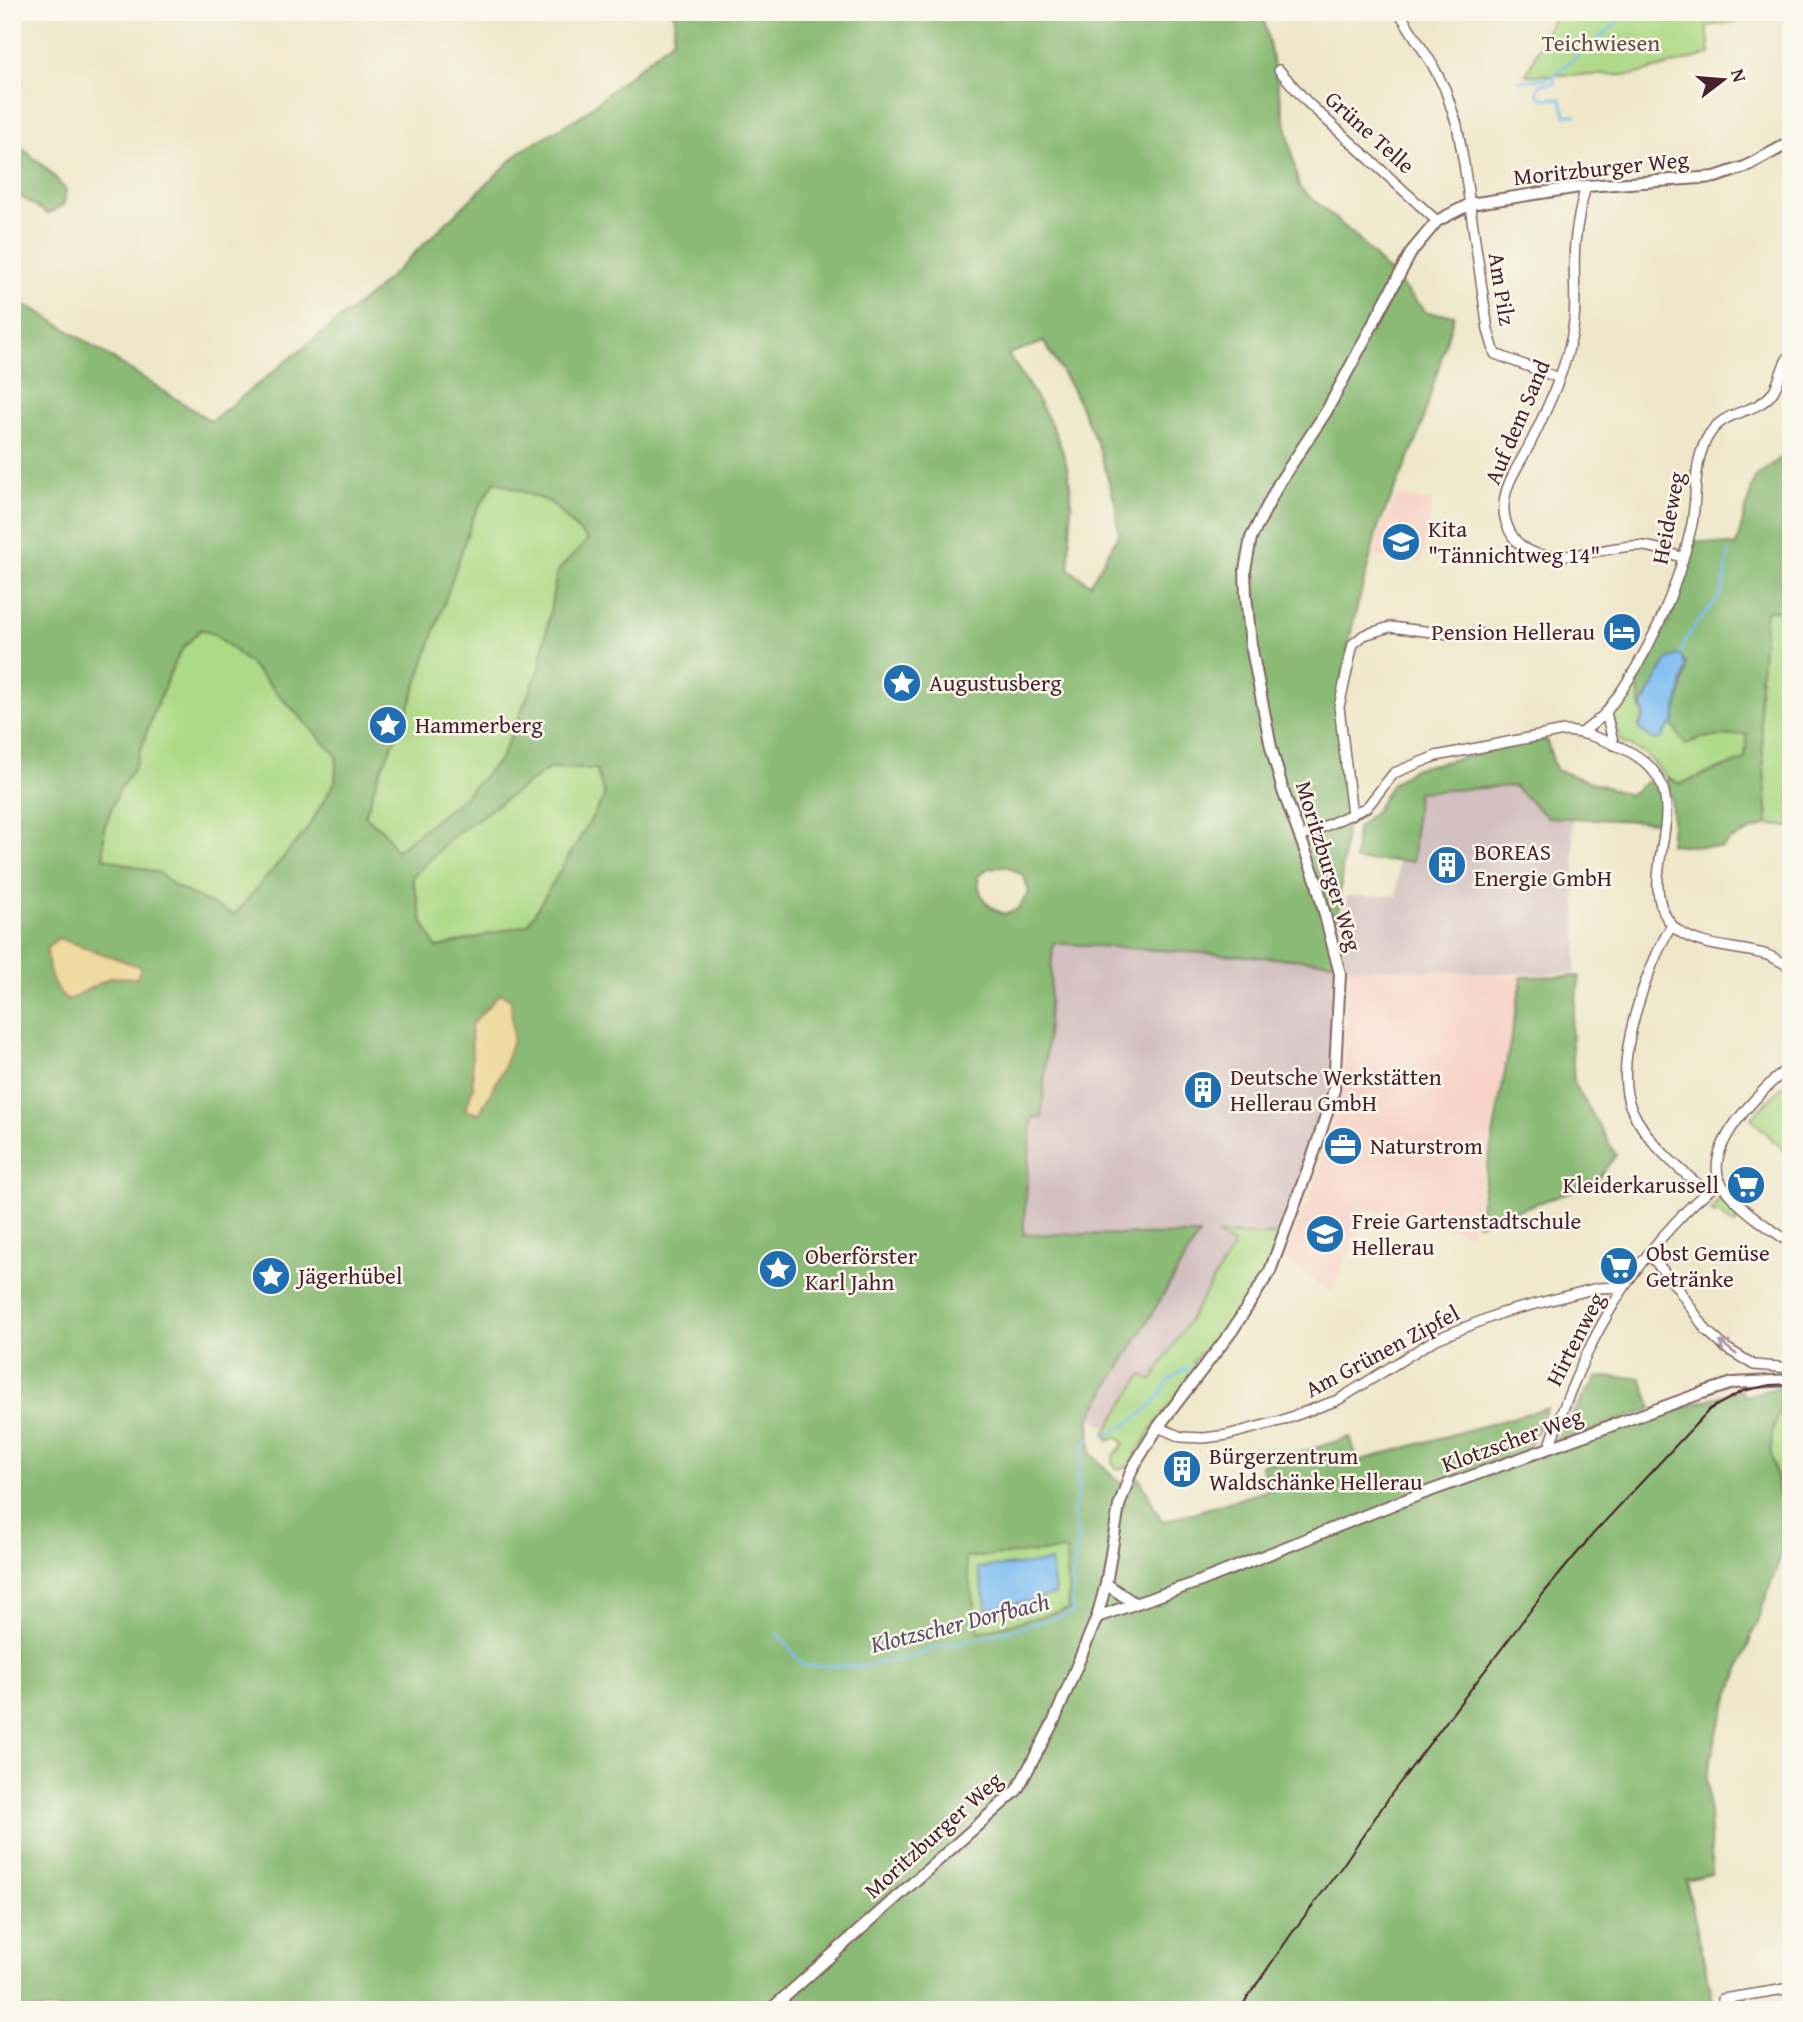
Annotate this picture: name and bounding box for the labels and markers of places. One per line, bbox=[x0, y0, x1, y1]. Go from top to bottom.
place label: Kita "Tännichtweg 14" bbox=[1428, 512, 1600, 571]
school or university icon: Kita "Tännichtweg 14" bbox=[1380, 521, 1422, 563]
hotel icon: Pension Hellerau bbox=[1601, 611, 1643, 653]
place label: Pension Hellerau bbox=[1431, 615, 1596, 648]
place icon: Augustusberg bbox=[881, 662, 923, 704]
place label: Augustusberg bbox=[929, 666, 1062, 699]
place icon: Hammerberg bbox=[367, 704, 409, 746]
place label: Hammerberg bbox=[415, 708, 543, 741]
place label: BOREAS Energie GmbH bbox=[1474, 835, 1612, 894]
building icon: BOREAS Energie GmbH bbox=[1426, 844, 1468, 886]
place label: Deutsche Werkstätten Hellerau GmbH bbox=[1230, 1060, 1442, 1119]
building icon: Deutsche Werkstätten Hellerau GmbH bbox=[1182, 1069, 1224, 1111]
office icon: Naturstrom bbox=[1322, 1125, 1364, 1167]
place label: Naturstrom bbox=[1370, 1129, 1483, 1162]
supermarket icon: Kleiderkarussell bbox=[1725, 1164, 1767, 1206]
place label: Kleiderkarussell bbox=[1563, 1168, 1719, 1201]
place label: Freie Gartenstadtschule Hellerau bbox=[1352, 1204, 1581, 1263]
school or university icon: Freie Gartenstadtschule Hellerau bbox=[1304, 1213, 1346, 1255]
place label: Obst Gemüse Getränke bbox=[1646, 1236, 1770, 1295]
place label: Oberförster Karl Jahn bbox=[805, 1239, 918, 1298]
supermarket icon: Obst Gemüse Getränke bbox=[1598, 1245, 1640, 1287]
place icon: Oberförster Karl Jahn bbox=[757, 1248, 799, 1290]
place icon: Jägerhübel bbox=[250, 1255, 292, 1297]
place label: Jägerhübel bbox=[295, 1259, 402, 1292]
place label: Bürgerzentrum Waldschänke Hellerau bbox=[1209, 1439, 1423, 1498]
building icon: Bürgerzentrum Waldschänke Hellerau bbox=[1161, 1448, 1203, 1490]

